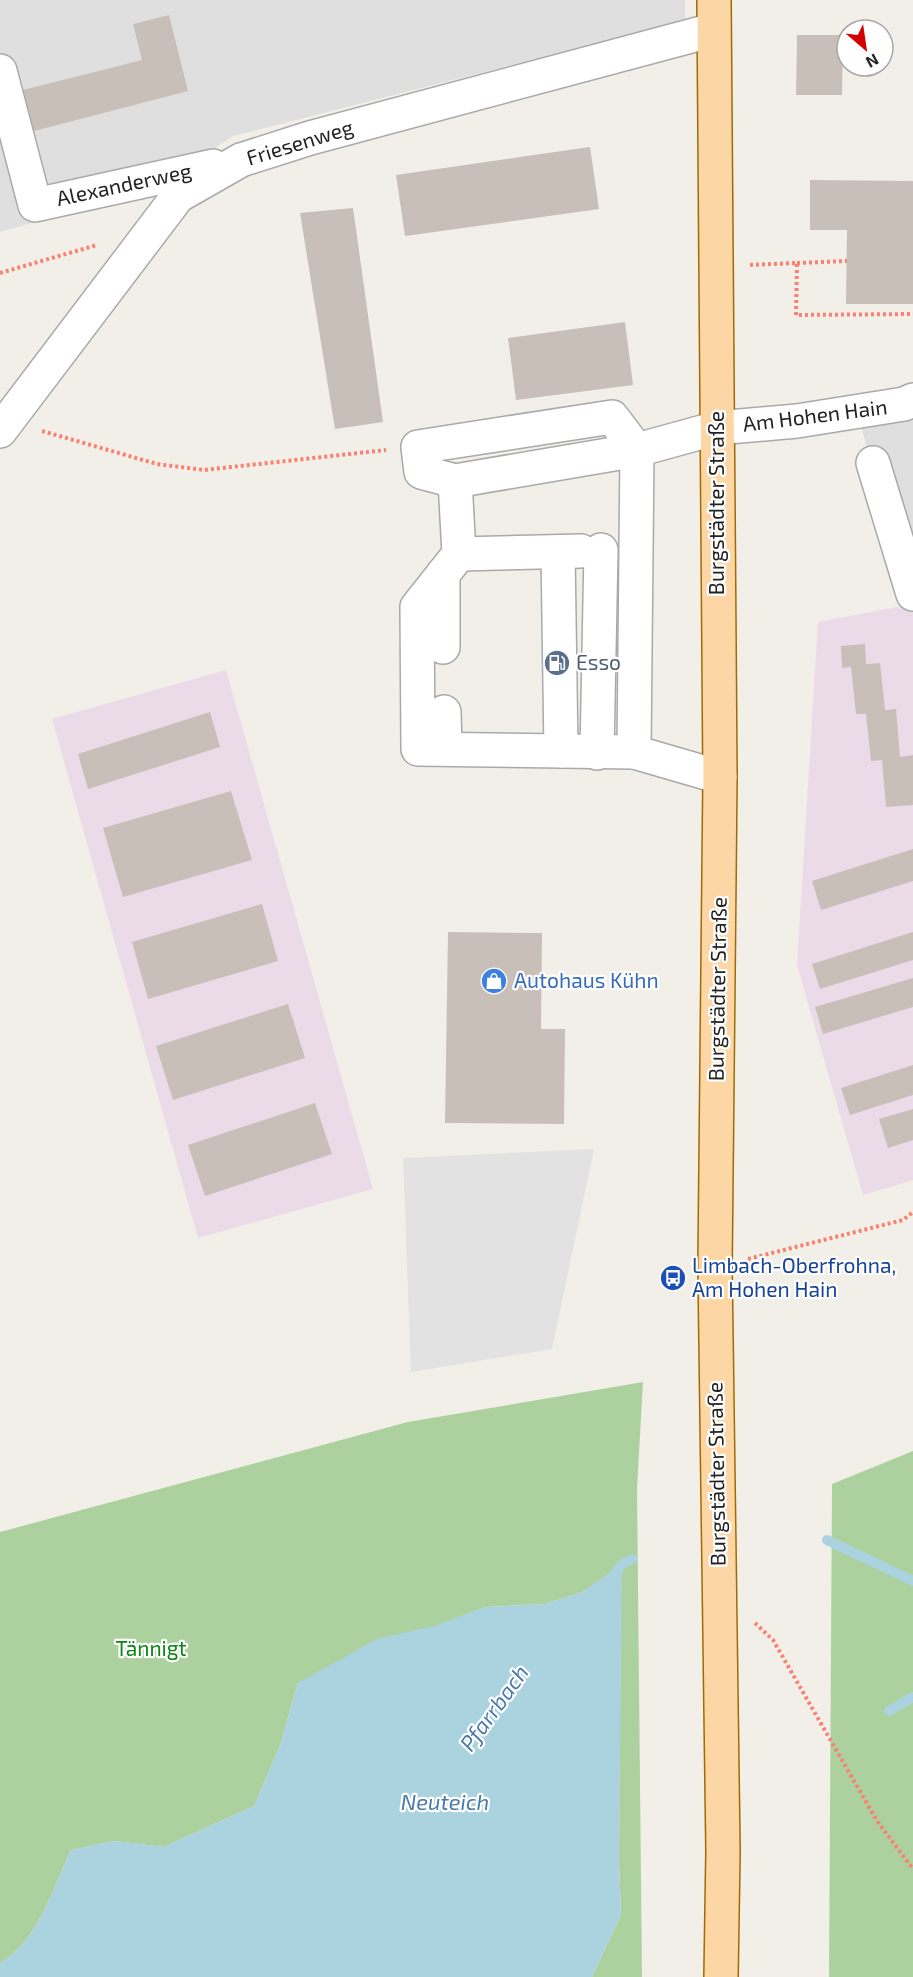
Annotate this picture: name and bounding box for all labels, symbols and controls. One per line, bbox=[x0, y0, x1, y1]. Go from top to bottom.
north arrow bbox=[835, 18, 895, 78]
text: N bbox=[863, 50, 882, 73]
street label: Friesenweg bbox=[243, 113, 356, 170]
street label: Alexanderweg bbox=[54, 157, 194, 210]
street label: Am Hohen Hain bbox=[741, 393, 889, 436]
street label: Burgstädter Straße bbox=[703, 411, 728, 595]
fuel station icon: Esso bbox=[542, 648, 572, 678]
place label: Esso bbox=[576, 649, 621, 674]
street label: Burgstädter Straße bbox=[702, 897, 731, 1081]
shop icon: Autohaus Kühn bbox=[479, 966, 509, 996]
place label: Autohaus Kühn bbox=[514, 967, 659, 992]
place label: Limbach-Oberfrohna, Am Hohen Hain bbox=[692, 1252, 896, 1301]
bus stop icon: Limbach-Oberfrohna, Am Hohen Hain bbox=[658, 1263, 688, 1293]
street label: Burgstädter Straße bbox=[701, 1382, 730, 1566]
park label: Tännigt bbox=[115, 1635, 187, 1660]
water label: Pfarrbach bbox=[453, 1659, 533, 1755]
water label: Neuteich bbox=[401, 1788, 489, 1814]

